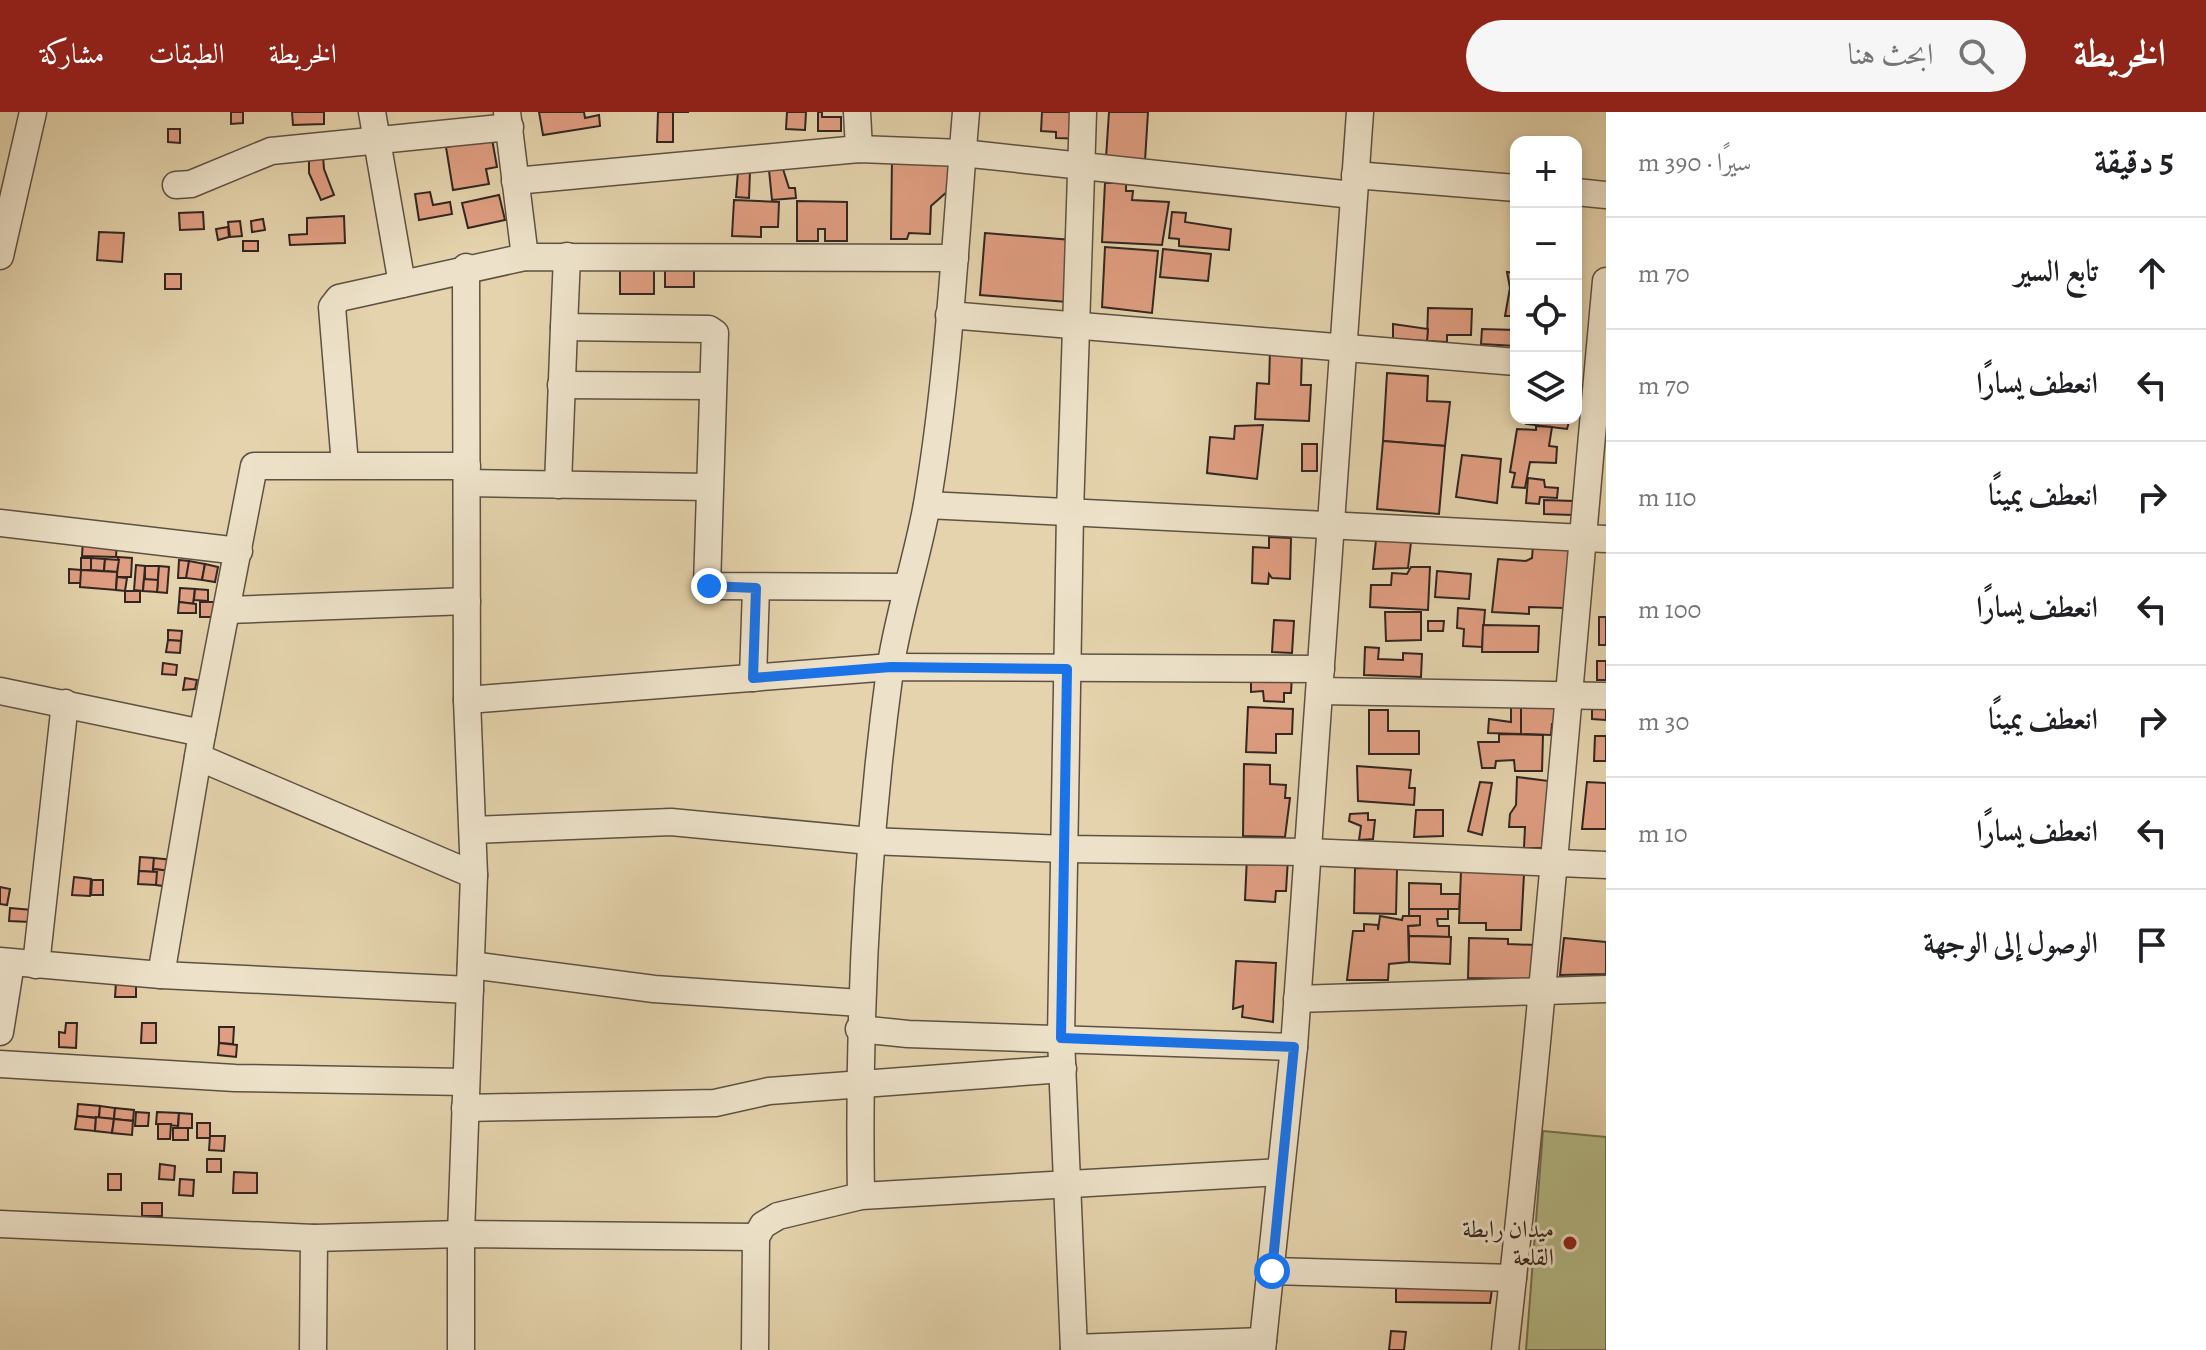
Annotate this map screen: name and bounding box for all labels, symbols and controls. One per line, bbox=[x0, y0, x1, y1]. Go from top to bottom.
search box bbox=[1466, 20, 2026, 92]
text: الخريطة bbox=[2074, 27, 2166, 79]
text: ابحث هنا bbox=[1848, 34, 1934, 74]
icon: search bbox=[1954, 34, 1998, 78]
text: مشاركة bbox=[40, 35, 104, 73]
text: الطبقات bbox=[148, 35, 225, 73]
text: الخريطة bbox=[269, 35, 337, 73]
map controls bbox=[1510, 136, 1582, 424]
button: + bbox=[1510, 136, 1582, 208]
text: 5 دقيقة bbox=[2094, 137, 2174, 184]
text: سيرًا · 390 m bbox=[1638, 145, 1751, 180]
button: − bbox=[1510, 208, 1582, 280]
text: تابع السير bbox=[2014, 251, 2098, 291]
icon: ahead bbox=[2130, 251, 2174, 295]
text: 70 m bbox=[1638, 256, 1690, 291]
button: locate bbox=[1510, 280, 1582, 352]
button: layers bbox=[1510, 352, 1582, 424]
text: انعطف يسارًا bbox=[1976, 363, 2098, 403]
icon: left bbox=[2130, 363, 2174, 407]
text: 70 m bbox=[1638, 368, 1690, 403]
text: انعطف يمينًا bbox=[1988, 475, 2098, 515]
icon: right bbox=[2130, 475, 2174, 519]
text: 110 m bbox=[1638, 480, 1696, 515]
route end bbox=[691, 568, 727, 604]
text: انعطف يسارًا bbox=[1976, 587, 2098, 627]
icon: left bbox=[2130, 587, 2174, 631]
text: 100 m bbox=[1638, 592, 1701, 627]
text: انعطف يمينًا bbox=[1988, 699, 2098, 739]
icon: right bbox=[2130, 699, 2174, 743]
text: 30 m bbox=[1638, 704, 1689, 739]
text: انعطف يسارًا bbox=[1976, 811, 2098, 851]
icon: left bbox=[2130, 811, 2174, 855]
text: 10 m bbox=[1638, 816, 1688, 851]
text: الوصول إلى الوجهة bbox=[1923, 923, 2098, 963]
icon: arrive bbox=[2130, 923, 2174, 967]
place label: ميدان رابطة القلعة bbox=[1462, 1213, 1554, 1273]
marker: ميدان رابطة القلعة bbox=[1561, 1234, 1579, 1252]
route start bbox=[1254, 1253, 1290, 1289]

